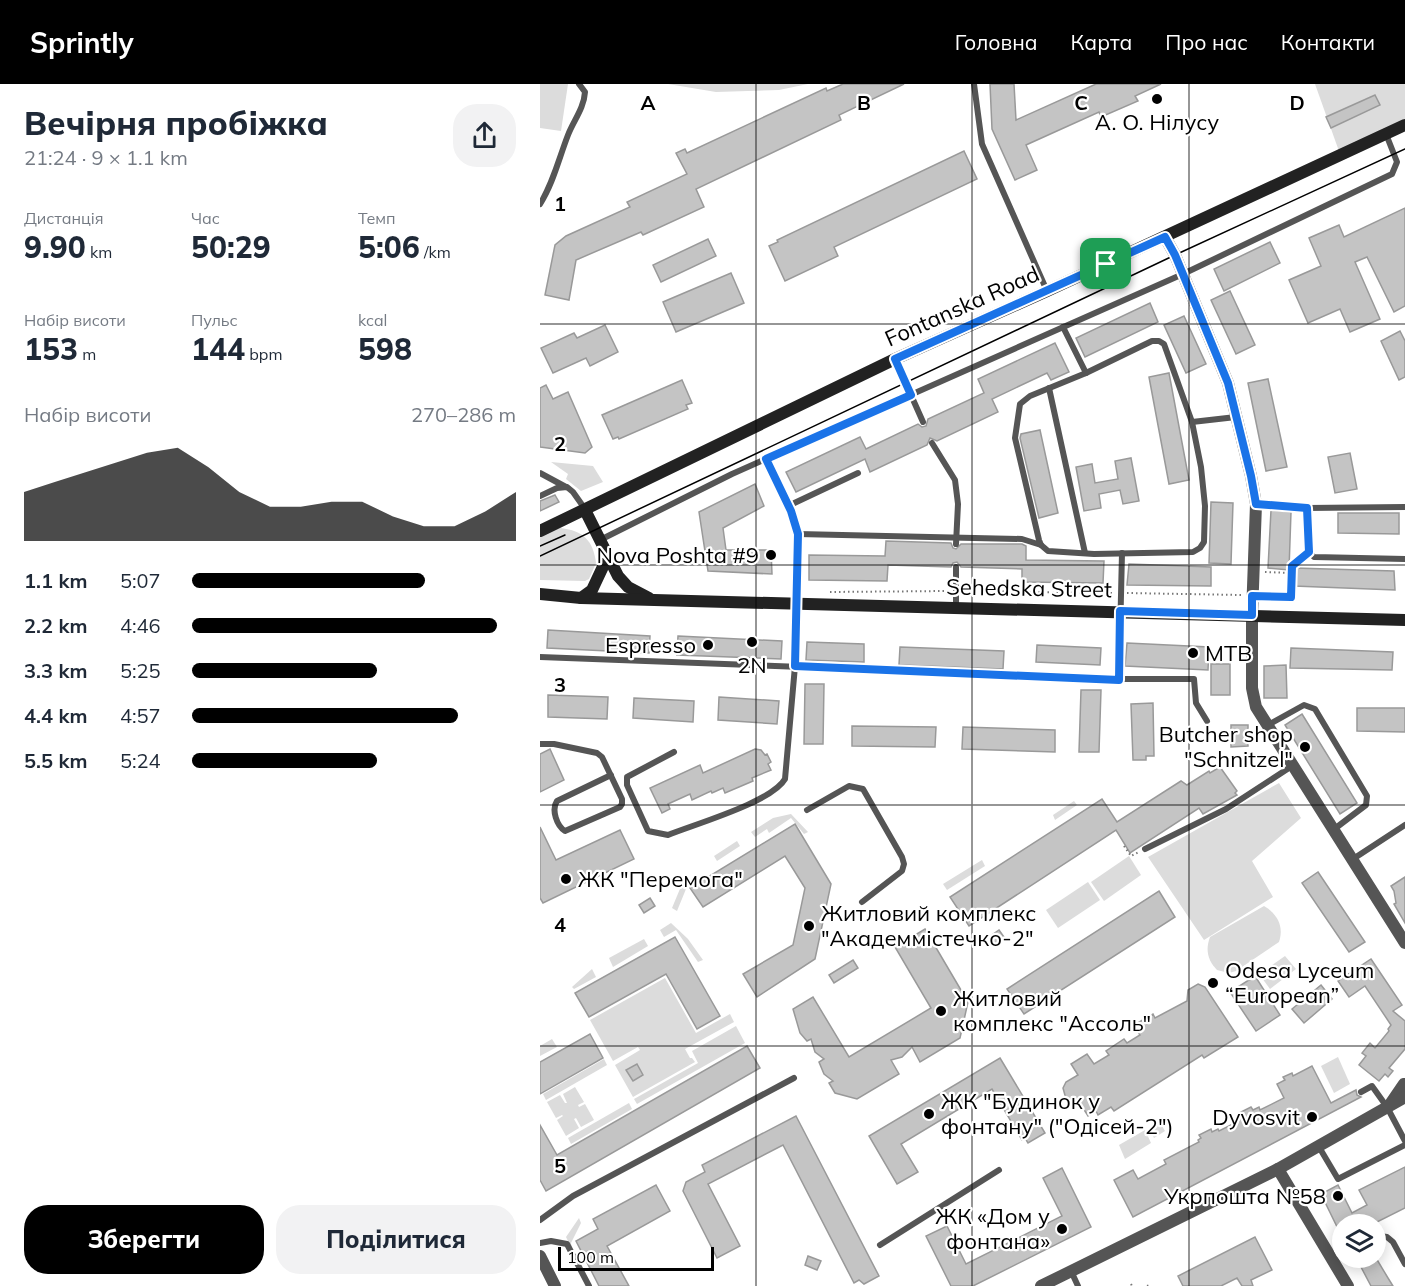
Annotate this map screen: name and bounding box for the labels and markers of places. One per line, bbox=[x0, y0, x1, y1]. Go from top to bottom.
marker: А. О. Нілусу bbox=[1150, 92, 1164, 106]
place label: А. О. Нілусу bbox=[1095, 108, 1219, 136]
pin bbox=[1080, 238, 1131, 289]
place label: Nova Poshta #9 bbox=[597, 541, 759, 569]
marker: Nova Poshta #9 bbox=[764, 548, 778, 562]
place label: Espresso bbox=[605, 631, 696, 659]
marker: 2N bbox=[745, 635, 759, 649]
marker: Espresso bbox=[701, 638, 715, 652]
place label: МТВ bbox=[1205, 639, 1252, 667]
marker: МТВ bbox=[1186, 646, 1200, 660]
place label: 2N bbox=[737, 651, 767, 679]
place label: Butcher shop "Schnitzel" bbox=[1159, 720, 1293, 773]
marker: Butcher shop "Schnitzel" bbox=[1298, 740, 1312, 754]
place label: ЖК "Перемога" bbox=[578, 865, 743, 893]
marker: ЖК "Перемога" bbox=[559, 872, 573, 886]
place label: Житловий комплекс "Академмістечко-2" bbox=[821, 899, 1036, 952]
marker: Житловий комплекс "Академмістечко-2" bbox=[802, 919, 816, 933]
place label: Odesa Lyceum “European” bbox=[1225, 956, 1374, 1009]
marker: Odesa Lyceum “European” bbox=[1206, 976, 1220, 990]
place label: Житловий комплекс "Ассоль" bbox=[953, 984, 1151, 1037]
marker: Житловий комплекс "Ассоль" bbox=[934, 1004, 948, 1018]
place label: ЖК "Будинок у фонтану" ("Одісей-2") bbox=[941, 1087, 1174, 1140]
place label: Dyvosvit bbox=[1212, 1103, 1300, 1131]
marker: ЖК "Будинок у фонтану" ("Одісей-2") bbox=[922, 1107, 936, 1121]
marker: Dyvosvit bbox=[1305, 1110, 1319, 1124]
place label: Укрпошта №58 bbox=[1163, 1182, 1326, 1210]
marker: Укрпошта №58 bbox=[1331, 1189, 1345, 1203]
place label: ЖК «Дом у фонтана» bbox=[935, 1202, 1050, 1255]
marker: ЖК «Дом у фонтана» bbox=[1055, 1222, 1069, 1236]

